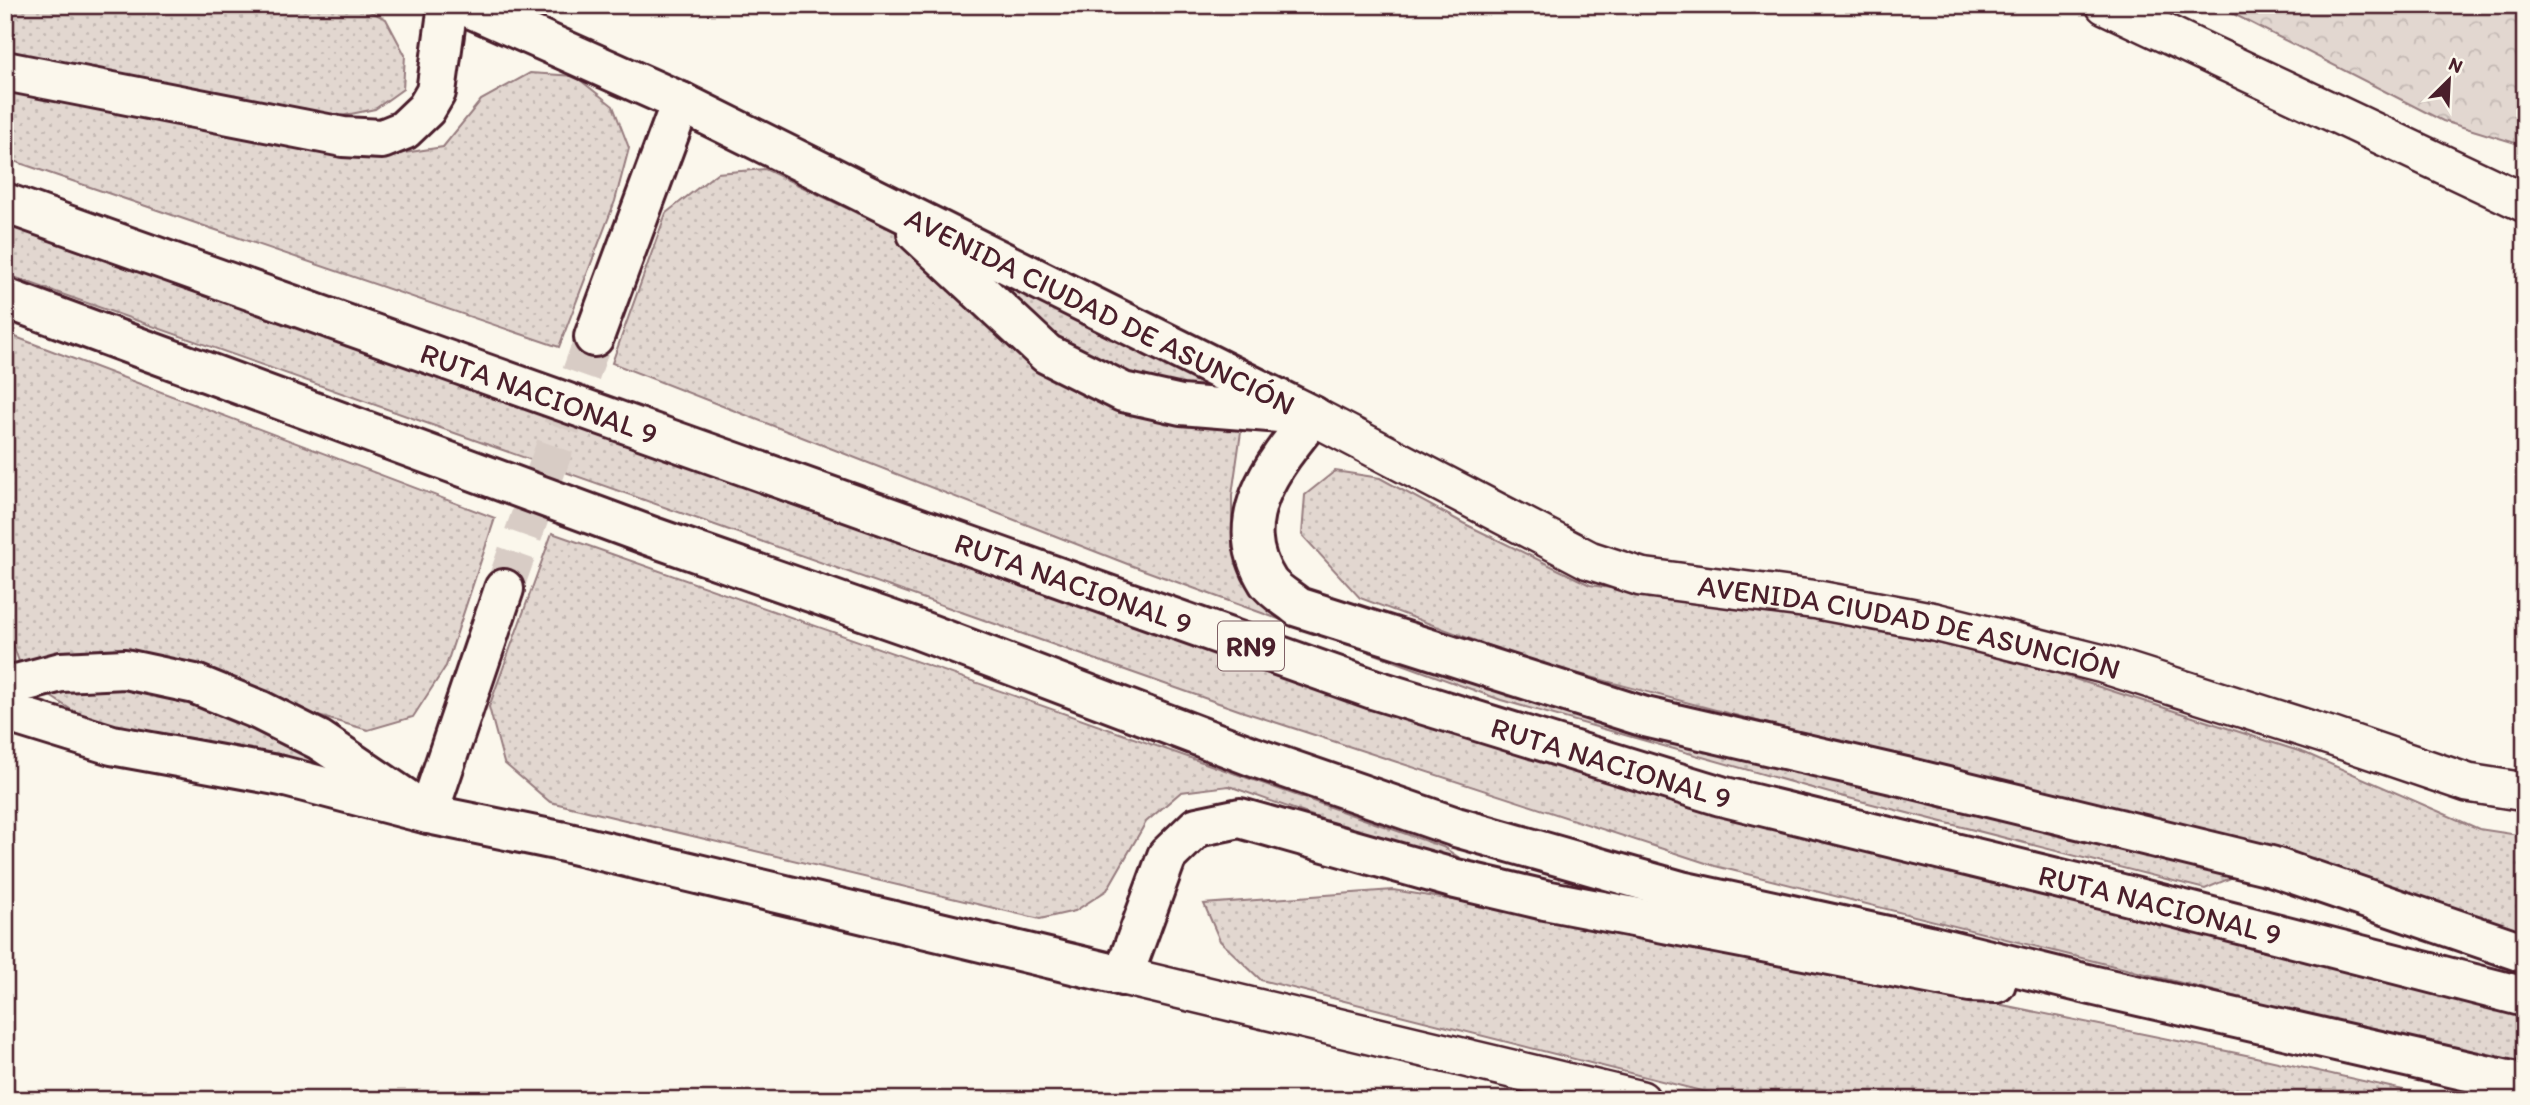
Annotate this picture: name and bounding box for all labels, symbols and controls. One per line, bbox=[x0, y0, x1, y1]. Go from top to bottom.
north arrow bbox=[2414, 46, 2484, 116]
text: N bbox=[2445, 52, 2466, 78]
street label: AVENIDA CIUDAD DE ASUNCIÓN bbox=[900, 198, 1301, 423]
street label: RUTA NACIONAL 9 bbox=[416, 334, 663, 452]
street label: RUTA NACIONAL 9 bbox=[950, 523, 1197, 642]
street label: AVENIDA CIUDAD DE ASUNCIÓN bbox=[1696, 566, 2125, 687]
road number: RN9 bbox=[1218, 622, 1284, 670]
street label: RUTA NACIONAL 9 bbox=[1487, 708, 1735, 816]
street label: RUTA NACIONAL 9 bbox=[2035, 856, 2286, 953]

